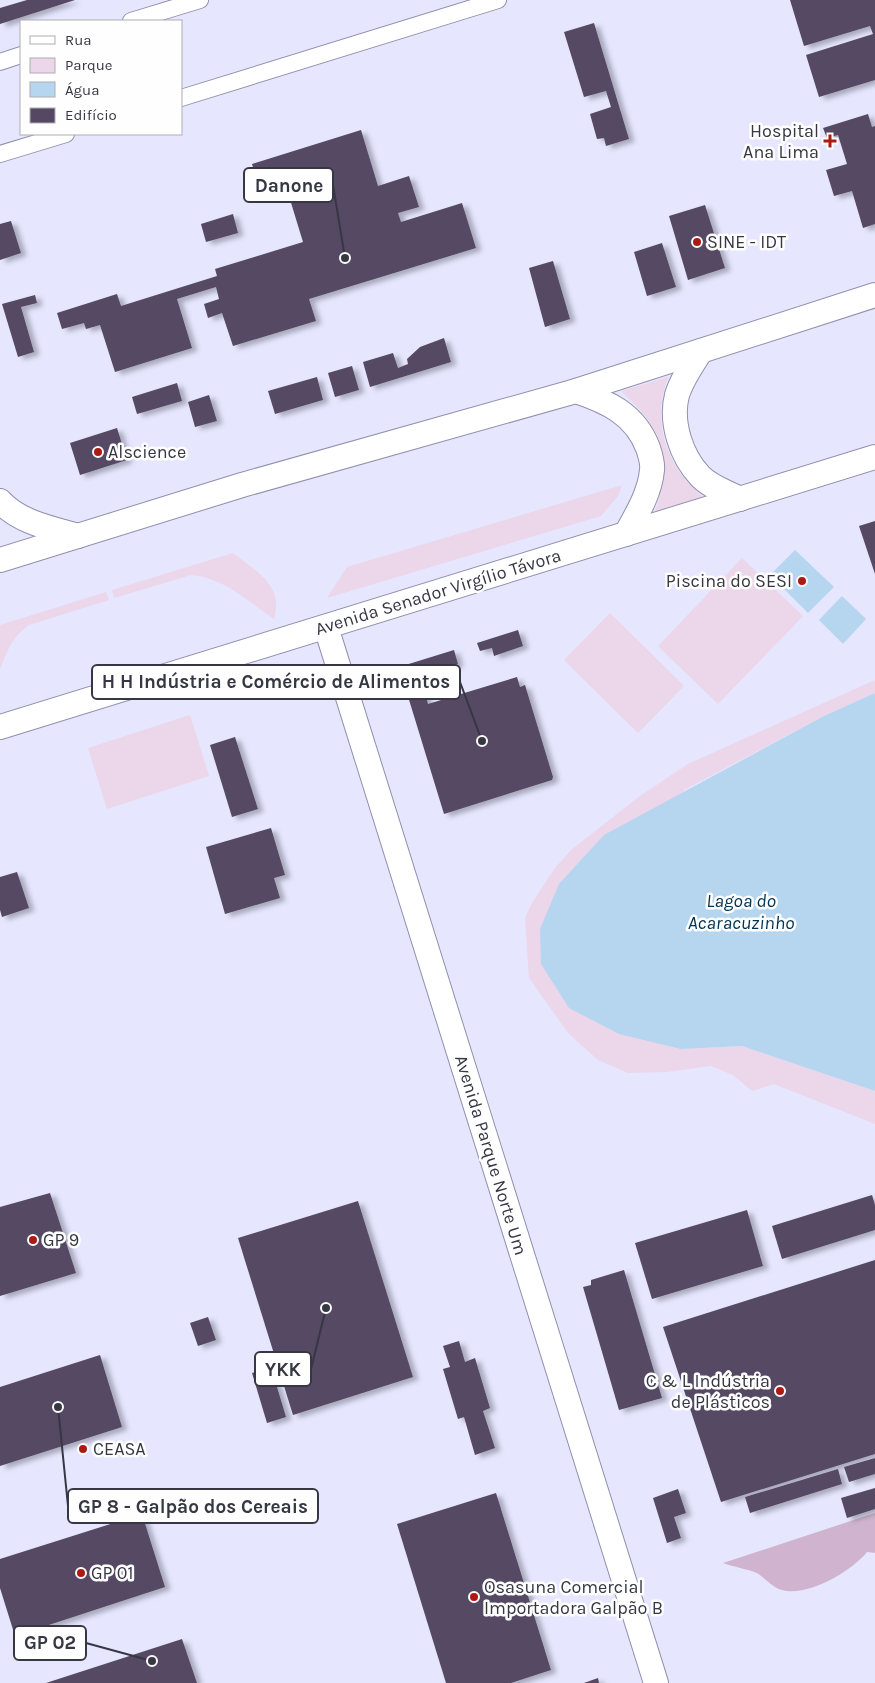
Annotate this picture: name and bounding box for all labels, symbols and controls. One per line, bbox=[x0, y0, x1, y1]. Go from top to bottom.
legend bbox=[20, 20, 182, 135]
text: Rua bbox=[65, 31, 92, 49]
text: Parque bbox=[65, 56, 113, 74]
text: Água bbox=[65, 81, 99, 99]
text: Edifício bbox=[65, 106, 117, 124]
place label: Hospital Ana Lima bbox=[743, 120, 819, 163]
marker: Hospital Ana Lima bbox=[823, 134, 837, 148]
callout: Danone bbox=[244, 168, 333, 202]
text: Danone bbox=[255, 175, 323, 197]
place label: SINE - IDT bbox=[707, 231, 786, 253]
marker: SINE - IDT bbox=[691, 236, 703, 248]
place label: Alscience bbox=[108, 441, 186, 463]
marker: Alscience bbox=[92, 446, 104, 458]
street label: Avenida Senador Virgílio Távora bbox=[312, 544, 564, 640]
place label: Piscina do SESI bbox=[666, 570, 792, 592]
marker: Piscina do SESI bbox=[796, 575, 808, 587]
callout: H H Indústria e Comércio de Alimentos bbox=[92, 665, 460, 699]
text: H H Indústria e Comércio de Alimentos bbox=[102, 671, 450, 693]
water label: Lagoa do Acaracuzinho bbox=[688, 890, 795, 934]
street label: Avenida Parque Norte Um bbox=[450, 1052, 532, 1258]
place label: GP 9 bbox=[43, 1229, 79, 1251]
marker: GP 9 bbox=[27, 1234, 39, 1246]
callout: YKK bbox=[255, 1352, 311, 1386]
text: YKK bbox=[265, 1359, 302, 1381]
place label: C & L Indústria de Plásticos bbox=[646, 1370, 770, 1413]
marker: C & L Indústria de Plásticos bbox=[774, 1385, 786, 1397]
place label: CEASA bbox=[93, 1438, 146, 1460]
marker: CEASA bbox=[77, 1443, 89, 1455]
callout: GP 8 - Galpão dos Cereais bbox=[68, 1489, 318, 1523]
text: GP 8 - Galpão dos Cereais bbox=[78, 1496, 308, 1518]
place label: GP 01 bbox=[91, 1562, 133, 1584]
marker: GP 01 bbox=[75, 1567, 87, 1579]
place label: Osasuna Comercial Importadora Galpão B bbox=[484, 1576, 663, 1619]
marker: Osasuna Comercial Importadora Galpão B bbox=[468, 1591, 480, 1603]
callout: GP 02 bbox=[14, 1626, 86, 1660]
text: GP 02 bbox=[24, 1632, 76, 1654]

